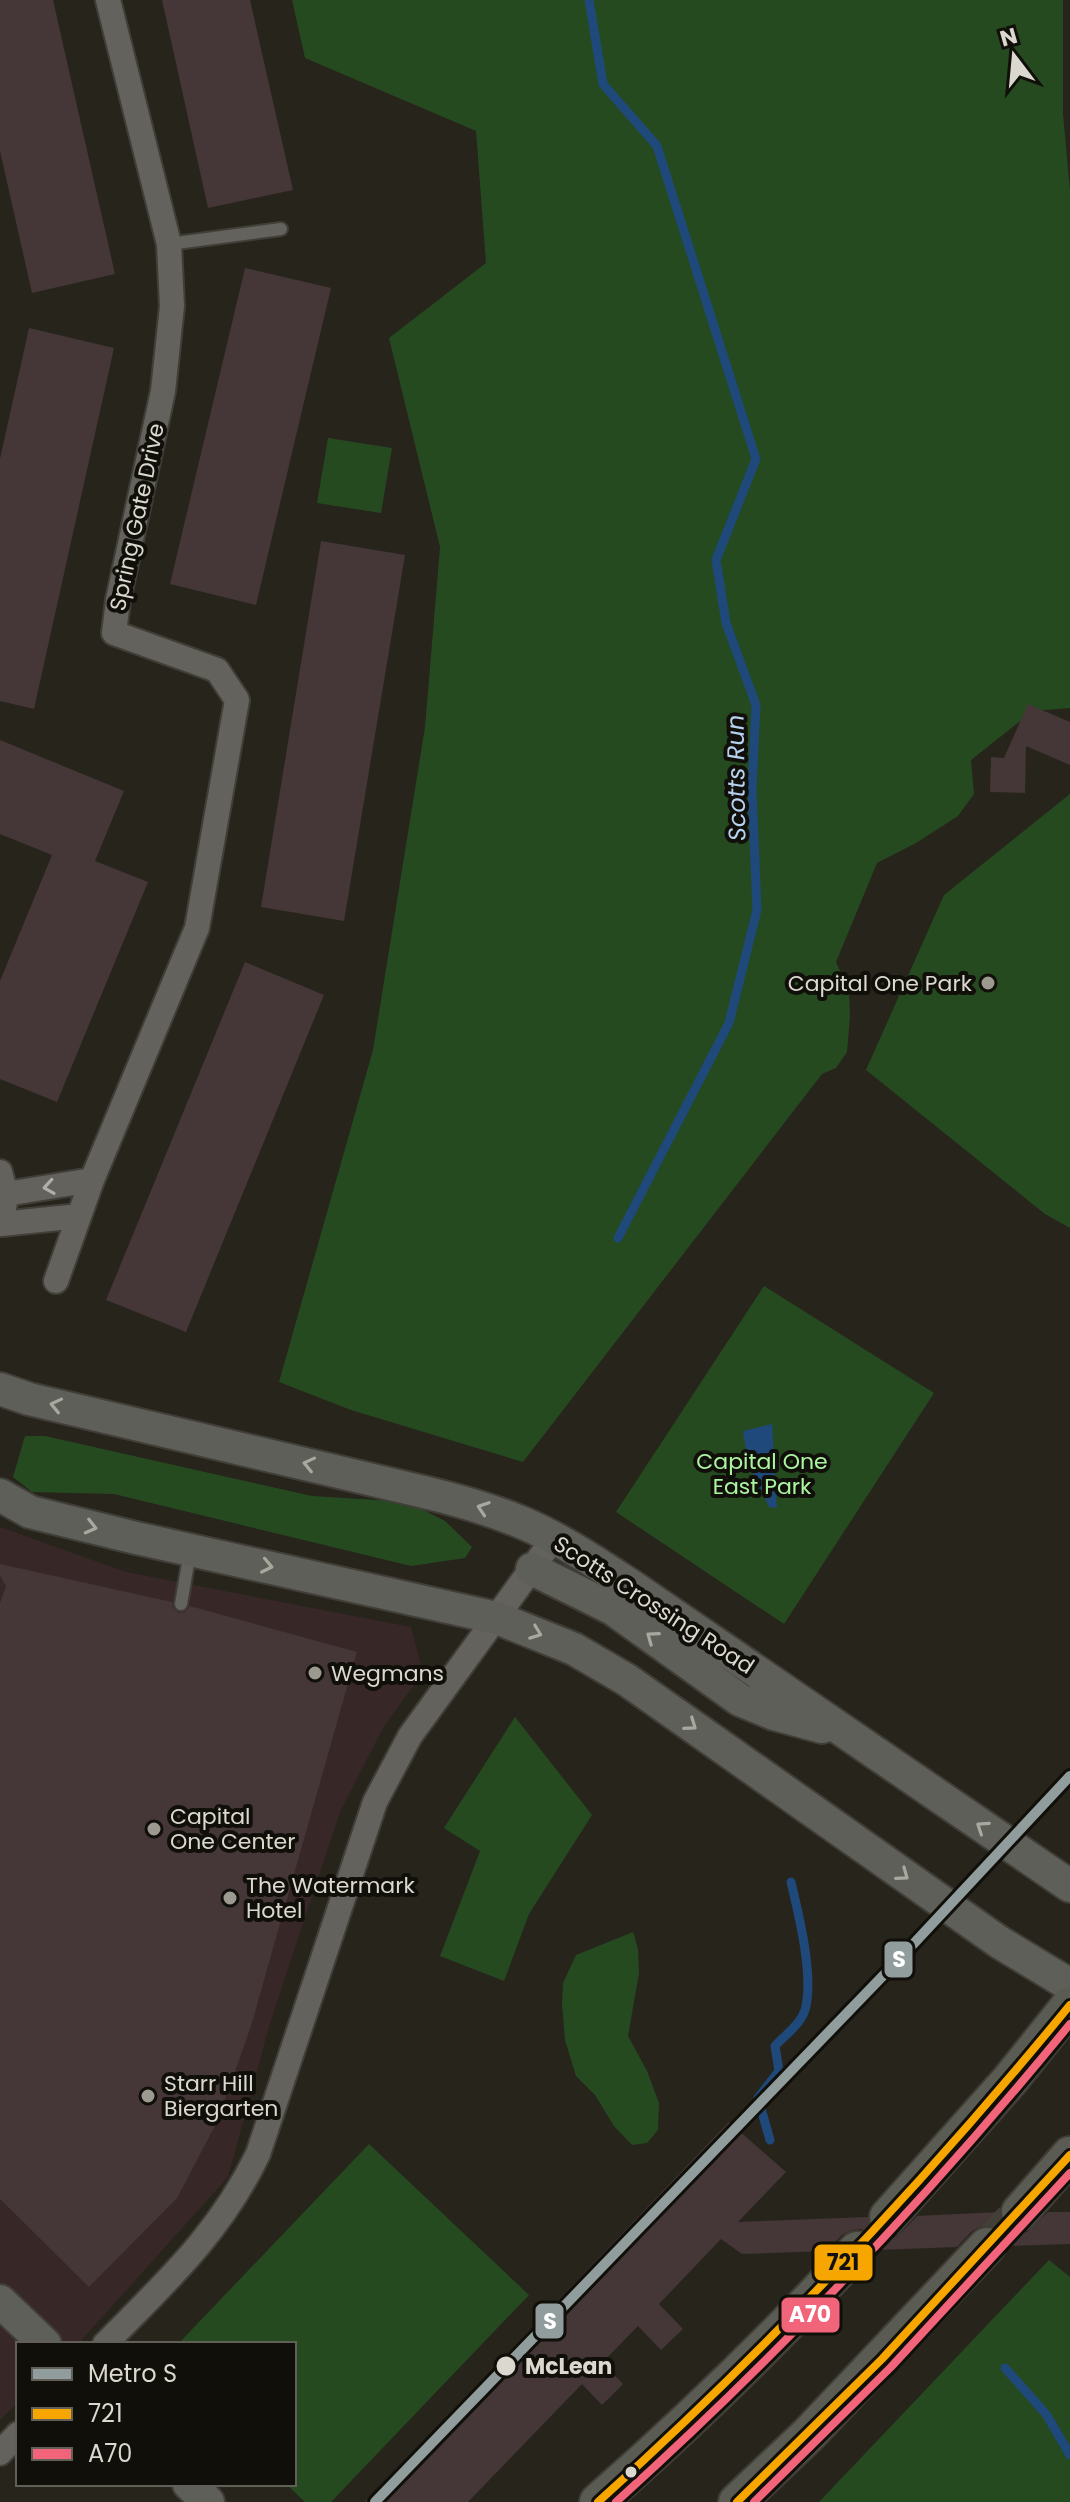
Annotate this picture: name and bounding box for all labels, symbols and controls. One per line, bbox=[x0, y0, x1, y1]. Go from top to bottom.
north arrow bbox=[974, 16, 1054, 96]
text: N bbox=[996, 20, 1021, 54]
street label: Spring Gate Drive bbox=[102, 420, 172, 614]
water label: Scotts Run bbox=[718, 715, 754, 841]
place label: Capital One Park bbox=[788, 968, 973, 999]
marker: Capital One Park bbox=[979, 974, 997, 992]
one-way arrow bbox=[42, 1177, 56, 1194]
one-way arrow bbox=[50, 1397, 63, 1414]
park label: Capital One East Park bbox=[696, 1446, 828, 1502]
one-way arrow bbox=[303, 1456, 316, 1473]
one-way arrow bbox=[477, 1501, 491, 1517]
one-way arrow bbox=[83, 1518, 97, 1535]
street label: Scotts Crossing Road bbox=[548, 1528, 760, 1682]
one-way arrow bbox=[259, 1557, 273, 1574]
one-way arrow bbox=[528, 1623, 542, 1640]
one-way arrow bbox=[646, 1632, 660, 1646]
place label: Wegmans bbox=[331, 1658, 444, 1689]
marker: Wegmans bbox=[306, 1664, 324, 1682]
one-way arrow bbox=[682, 1715, 696, 1730]
place label: Capital One Center bbox=[170, 1801, 295, 1857]
marker: Capital One Center bbox=[145, 1820, 163, 1838]
one-way arrow bbox=[977, 1821, 991, 1836]
one-way arrow bbox=[894, 1865, 908, 1880]
place label: The Watermark Hotel bbox=[246, 1870, 415, 1926]
marker: The Watermark Hotel bbox=[221, 1889, 239, 1907]
line badge: S bbox=[883, 1940, 914, 1979]
text: S bbox=[892, 1944, 906, 1975]
place label: Starr Hill Biergarten bbox=[164, 2068, 278, 2124]
marker: Starr Hill Biergarten bbox=[139, 2087, 157, 2105]
line badge: 721 bbox=[813, 2243, 874, 2282]
text: 721 bbox=[827, 2247, 859, 2278]
line badge: A70 bbox=[780, 2296, 841, 2334]
text: A70 bbox=[789, 2299, 831, 2330]
line badge: S bbox=[534, 2302, 565, 2340]
text: S bbox=[543, 2306, 557, 2337]
legend bbox=[16, 2342, 296, 2486]
place label: McLean bbox=[525, 2351, 612, 2382]
marker: McLean bbox=[494, 2354, 518, 2378]
text: Metro S bbox=[88, 2357, 177, 2390]
text: 721 bbox=[88, 2397, 123, 2430]
text: A70 bbox=[88, 2437, 132, 2470]
unlabelled marker bbox=[623, 2464, 639, 2480]

